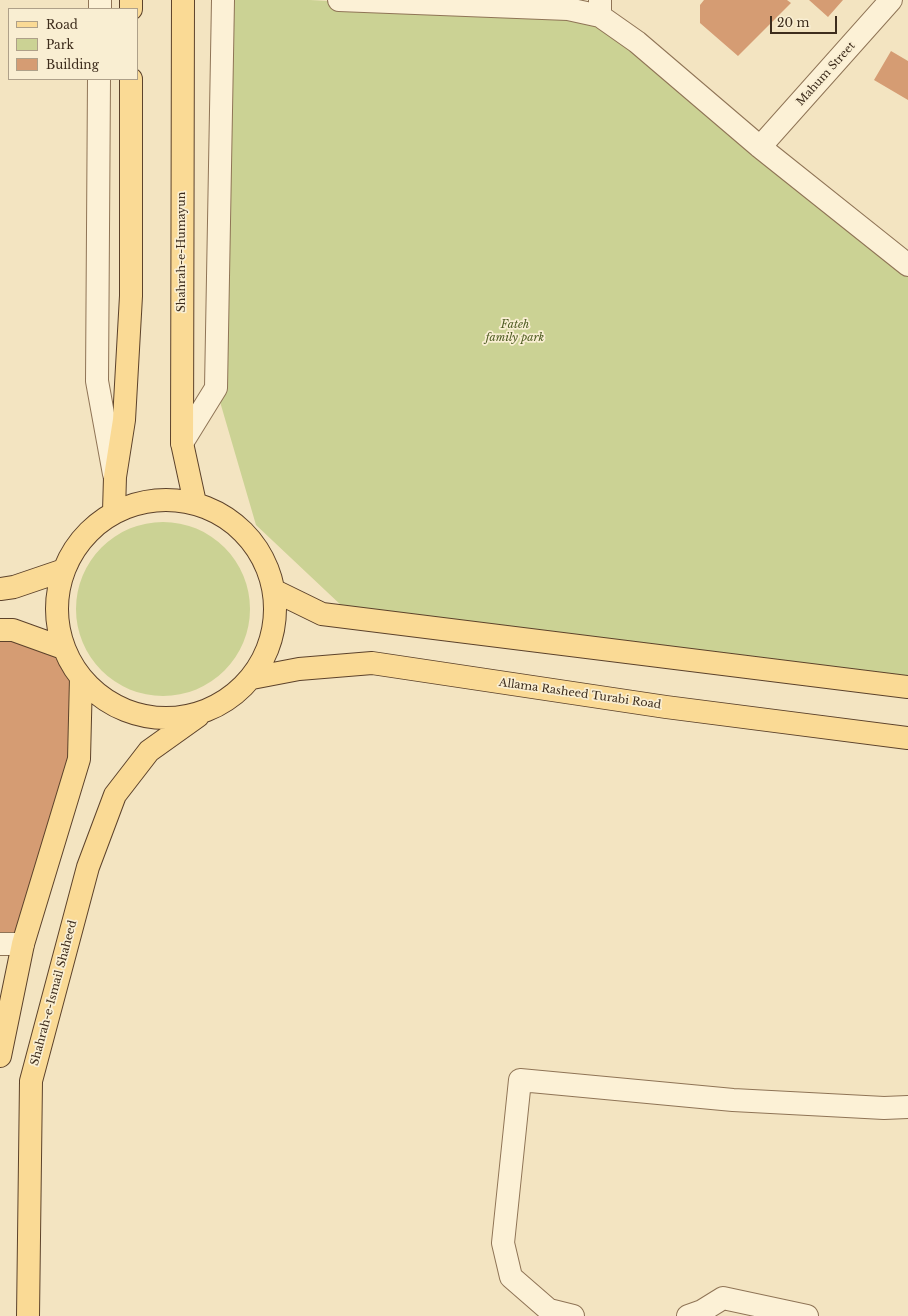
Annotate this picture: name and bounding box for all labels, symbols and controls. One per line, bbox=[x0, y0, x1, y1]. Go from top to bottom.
legend bbox=[8, 8, 138, 80]
scale bar bbox=[772, 8, 839, 34]
text: 20 m bbox=[777, 15, 809, 30]
text: Road bbox=[46, 17, 78, 32]
text: Park bbox=[46, 37, 74, 52]
street label: Mahum Street bbox=[794, 39, 858, 109]
text: Building bbox=[46, 57, 99, 72]
street label: Shahrah-e-Humayun bbox=[175, 192, 189, 312]
park label: Fateh family park bbox=[486, 318, 544, 344]
street label: Allama Rasheed Turabi Road bbox=[498, 676, 662, 712]
street label: Shahrah-e-Ismail Shaheed bbox=[28, 919, 80, 1067]

